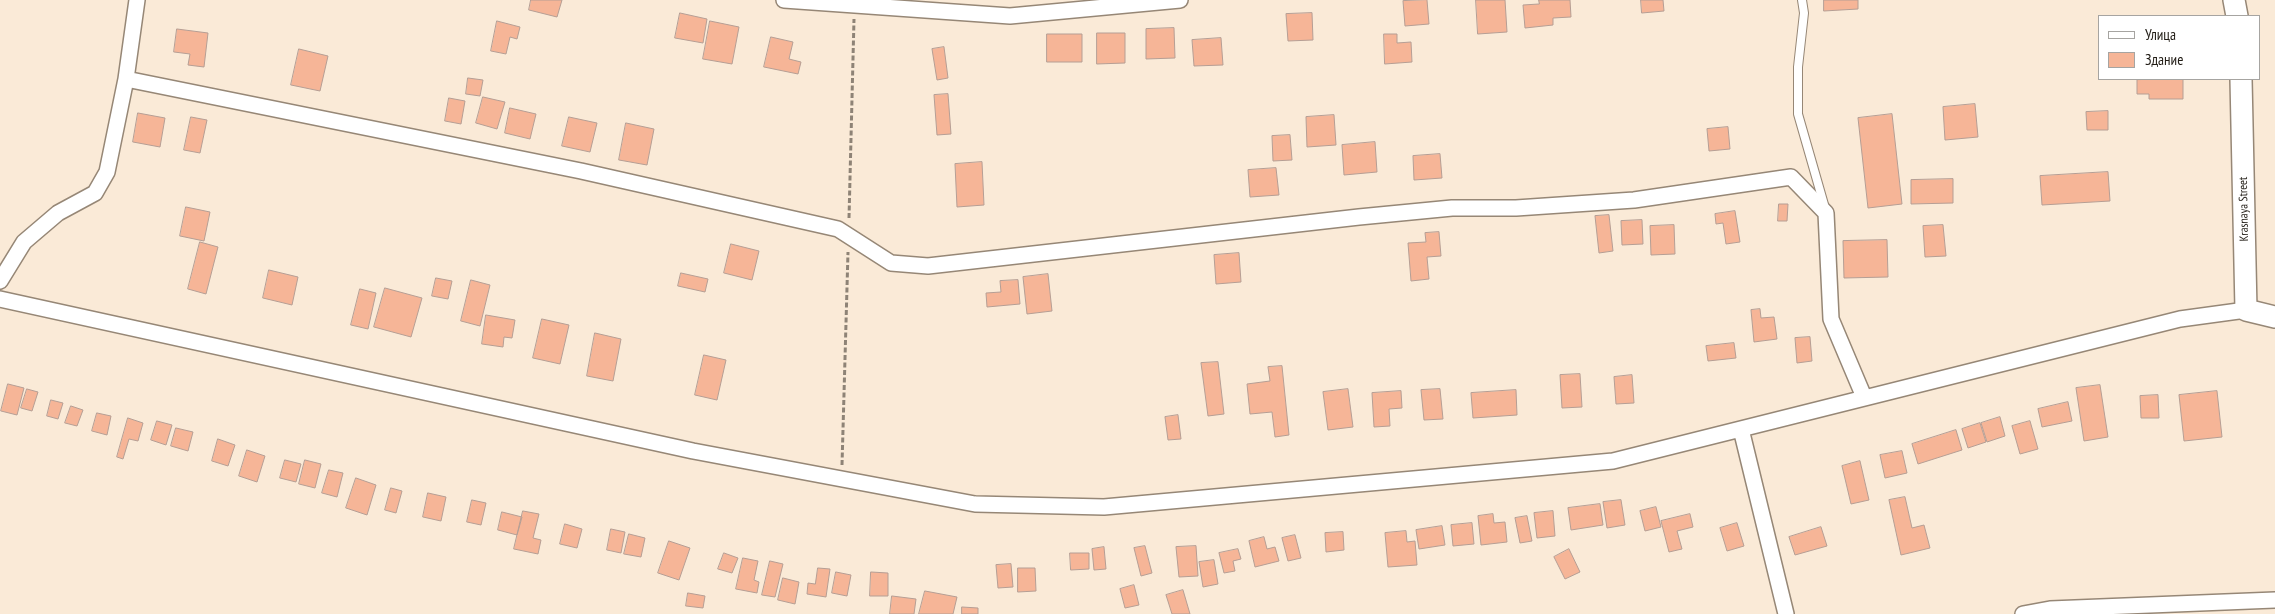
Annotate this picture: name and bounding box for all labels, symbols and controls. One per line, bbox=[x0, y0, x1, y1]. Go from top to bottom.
legend bbox=[2098, 15, 2260, 80]
text: Улица bbox=[2145, 25, 2176, 44]
text: Здание bbox=[2145, 50, 2183, 69]
street label: Krasnaya Street bbox=[2236, 177, 2252, 241]

